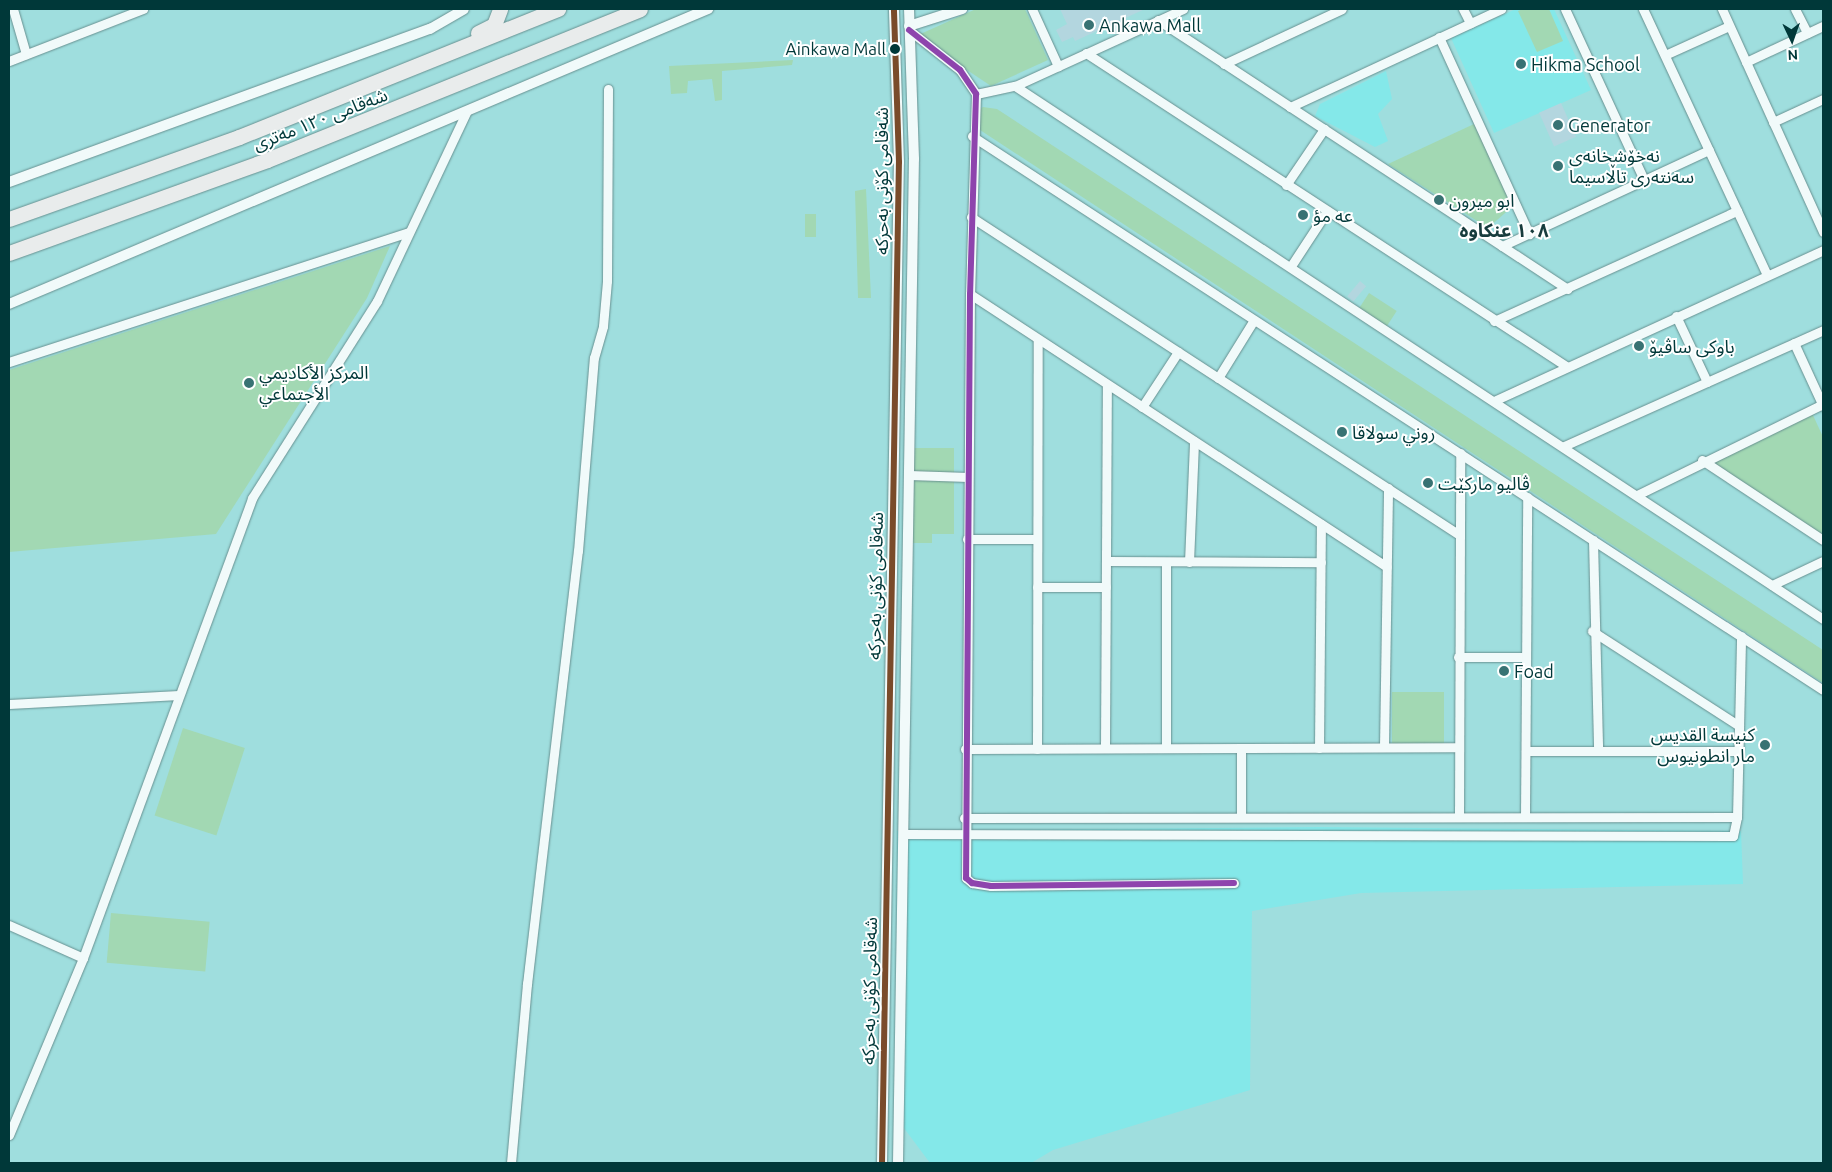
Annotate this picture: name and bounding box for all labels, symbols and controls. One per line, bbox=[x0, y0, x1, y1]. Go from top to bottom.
place label: Ankawa Mall bbox=[1099, 14, 1201, 36]
north arrow bbox=[1767, 15, 1817, 65]
marker: Ankawa Mall bbox=[1083, 19, 1095, 31]
place label: Ainkawa Mall bbox=[786, 39, 886, 59]
marker: Ainkawa Mall bbox=[890, 44, 900, 54]
text: N bbox=[1787, 47, 1798, 63]
place label: Hikma School bbox=[1531, 53, 1640, 75]
marker: Hikma School bbox=[1515, 58, 1527, 70]
street label: شەقامی ١٢٠ مەتری bbox=[250, 83, 390, 155]
street label: شەقامی کۆنی بەحرکە bbox=[870, 107, 892, 255]
place label: Generator bbox=[1568, 114, 1651, 136]
marker: Generator bbox=[1552, 119, 1564, 131]
place label: نەخۆشخانەی سەنتەری تاڵاسیما bbox=[1569, 145, 1694, 188]
marker: نەخۆشخانەی سەنتەری تاڵاسیما bbox=[1551, 159, 1565, 173]
place label: ابو ميرون bbox=[1449, 189, 1514, 211]
marker: ابو ميرون bbox=[1433, 194, 1445, 206]
place label: عه مؤ bbox=[1313, 204, 1353, 226]
marker: عه مؤ bbox=[1297, 209, 1309, 221]
district label: ١٠٨ عنکاوە bbox=[1459, 220, 1549, 242]
place label: باوکی ساڤیۆ bbox=[1649, 335, 1735, 357]
marker: باوکی ساڤیۆ bbox=[1633, 340, 1645, 352]
place label: المركز الأكاديمي الأجتماعي bbox=[259, 362, 368, 404]
marker: المركز الأكاديمي الأجتماعي bbox=[243, 377, 255, 389]
place label: روني سولاقا bbox=[1352, 421, 1435, 443]
marker: روني سولاقا bbox=[1336, 426, 1348, 438]
place label: ڤالیو مارکێت bbox=[1438, 472, 1530, 494]
marker: ڤالیو مارکێت bbox=[1422, 477, 1434, 489]
street label: شەقامی کۆنی بەحرکە bbox=[863, 512, 887, 660]
place label: Foad bbox=[1514, 660, 1554, 682]
marker: Foad bbox=[1498, 665, 1510, 677]
place label: كنيسة القديس مار انطونيوس bbox=[1651, 724, 1755, 766]
marker: كنيسة القديس مار انطونيوس bbox=[1759, 739, 1771, 751]
street label: شەقامی کۆنی بەحرکە bbox=[857, 917, 881, 1065]

